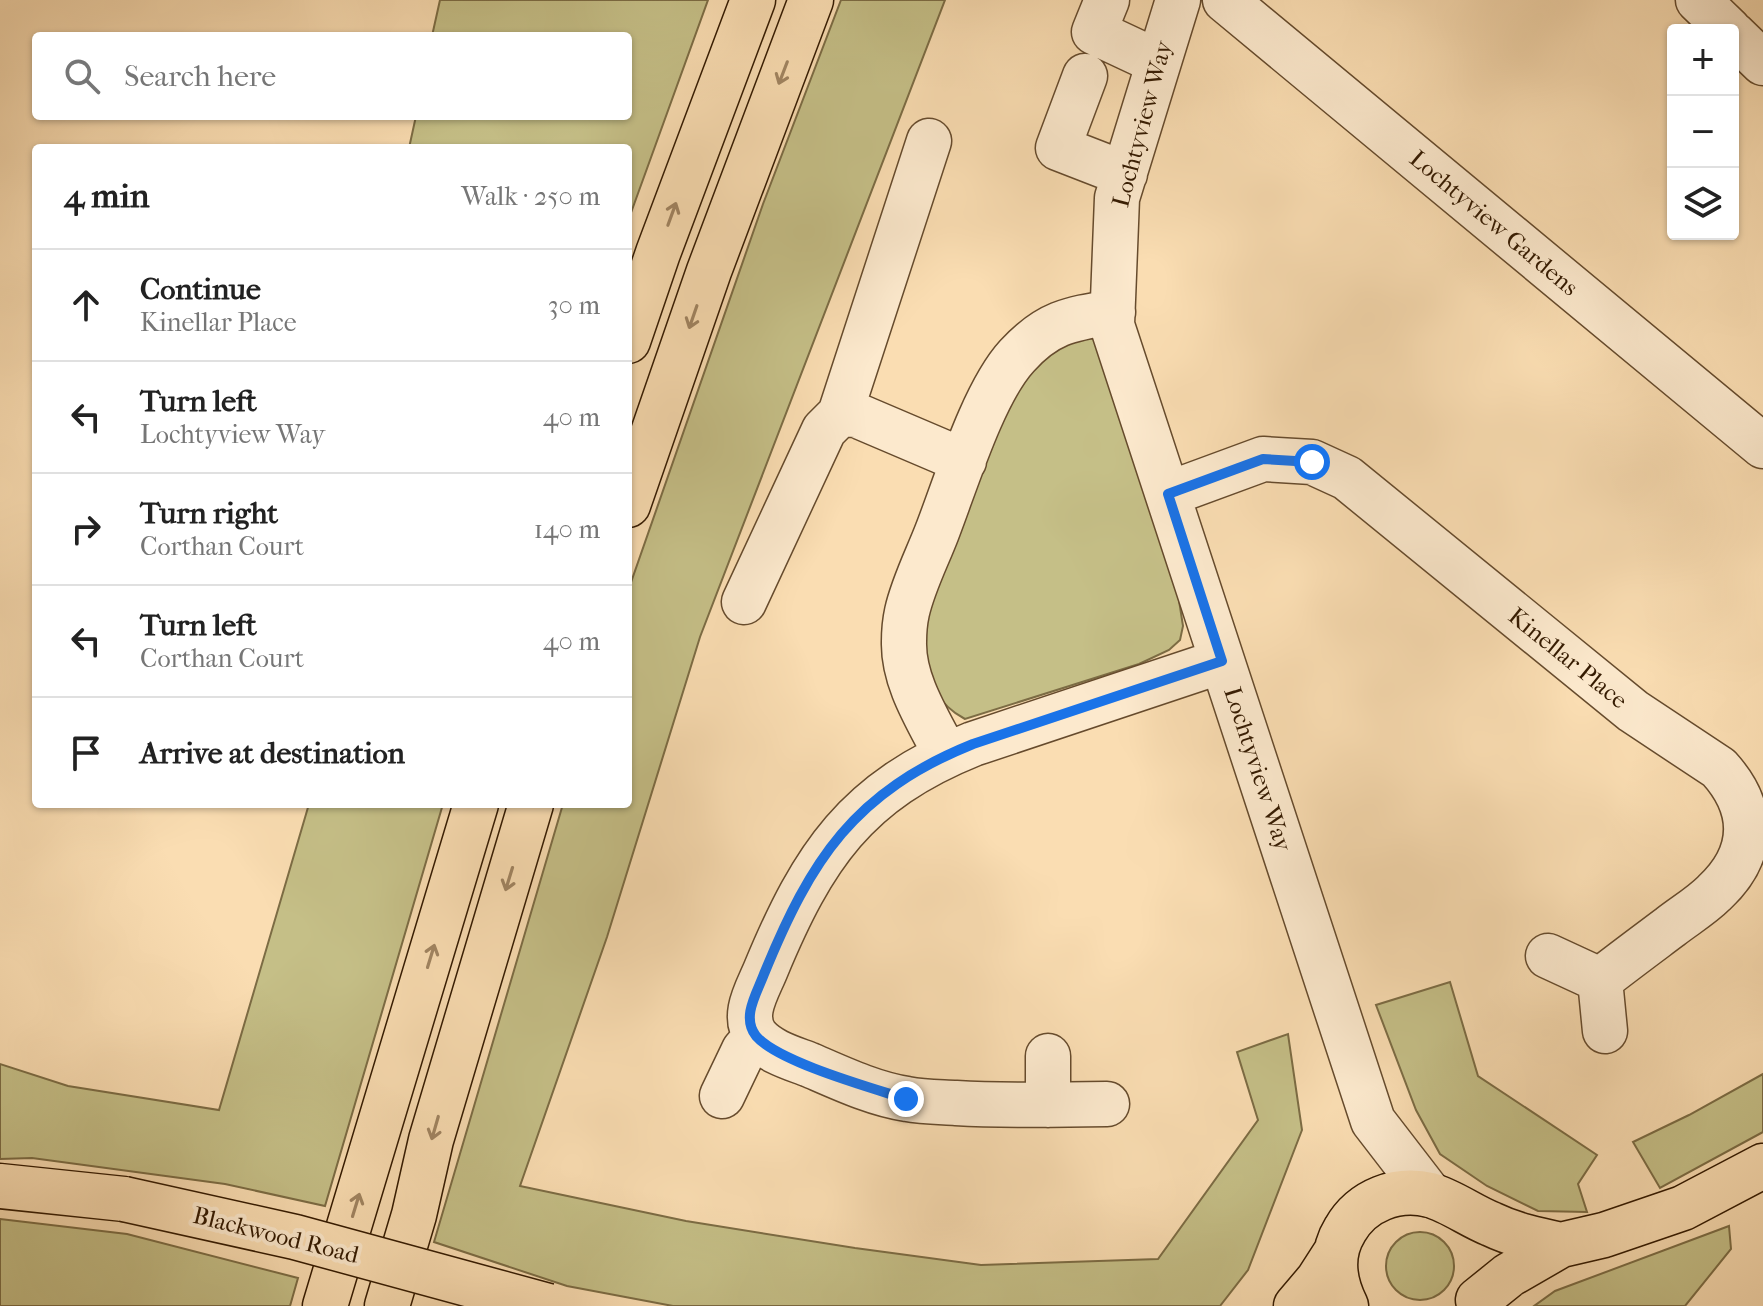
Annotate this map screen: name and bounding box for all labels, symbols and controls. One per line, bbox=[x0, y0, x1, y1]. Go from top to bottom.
map controls bbox=[1667, 24, 1739, 240]
button: + bbox=[1667, 24, 1739, 96]
search box bbox=[32, 32, 632, 120]
street label: Lochtyview Way bbox=[1106, 37, 1178, 210]
icon: search bbox=[60, 54, 104, 98]
text: Search here bbox=[124, 59, 276, 94]
one-way arrow bbox=[775, 60, 789, 85]
button: − bbox=[1667, 96, 1739, 168]
street label: Lochtyview Gardens bbox=[1404, 144, 1584, 302]
button: layers bbox=[1667, 168, 1739, 240]
text: 4 min bbox=[64, 176, 149, 216]
text: Walk · 250 m bbox=[461, 181, 600, 212]
one-way arrow bbox=[666, 202, 681, 227]
text: Continue bbox=[140, 272, 261, 307]
icon: ahead bbox=[64, 283, 108, 327]
text: 30 m bbox=[548, 290, 600, 321]
one-way arrow bbox=[684, 304, 699, 329]
text: Kinellar Place bbox=[140, 307, 297, 338]
text: Turn left bbox=[140, 384, 257, 419]
icon: left bbox=[64, 395, 108, 439]
text: 40 m bbox=[543, 402, 600, 433]
text: Lochtyview Way bbox=[140, 419, 325, 450]
route start bbox=[1294, 444, 1330, 480]
text: Turn right bbox=[140, 496, 278, 531]
icon: right bbox=[64, 507, 108, 551]
text: 140 m bbox=[534, 514, 600, 545]
text: Corthan Court bbox=[140, 531, 304, 562]
street label: Kinellar Place bbox=[1503, 602, 1633, 714]
text: Turn left bbox=[140, 608, 257, 643]
icon: left bbox=[64, 619, 108, 663]
text: 40 m bbox=[543, 626, 600, 657]
text: Corthan Court bbox=[140, 643, 304, 674]
street label: Lochtyview Way bbox=[1218, 683, 1298, 856]
icon: arrive bbox=[64, 731, 108, 775]
text: Arrive at destination bbox=[140, 736, 405, 771]
one-way arrow bbox=[501, 865, 516, 891]
one-way arrow bbox=[424, 943, 439, 969]
route end bbox=[888, 1081, 924, 1117]
one-way arrow bbox=[427, 1114, 442, 1140]
one-way arrow bbox=[349, 1192, 364, 1218]
street label: Blackwood Road bbox=[190, 1201, 363, 1269]

